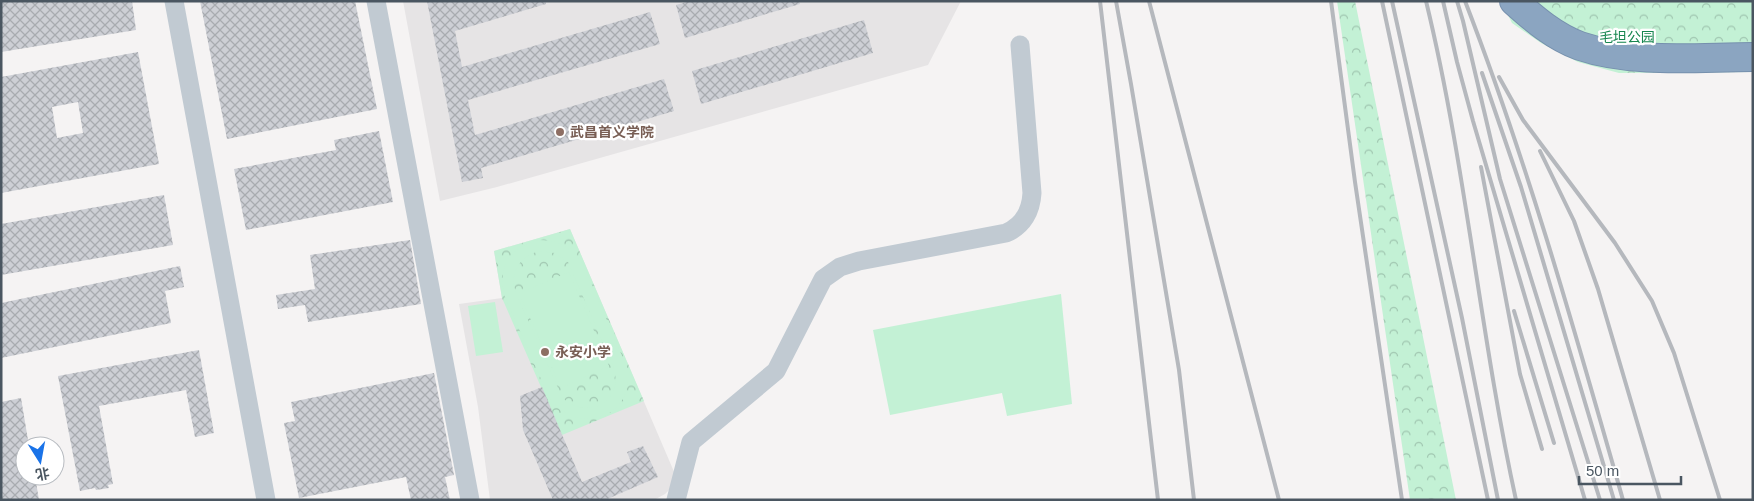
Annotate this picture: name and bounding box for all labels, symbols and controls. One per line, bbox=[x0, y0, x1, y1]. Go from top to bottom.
park label: 毛坦公园 bbox=[1599, 29, 1655, 45]
place label: 武昌首义学院 bbox=[570, 124, 654, 140]
marker: 武昌首义学院 bbox=[554, 126, 566, 138]
place label: 永安小学 bbox=[555, 344, 611, 360]
marker: 永安小学 bbox=[539, 346, 551, 358]
north arrow bbox=[15, 436, 65, 486]
scale bar bbox=[1579, 454, 1682, 486]
text: 50 m bbox=[1586, 462, 1619, 479]
text: 北 bbox=[34, 465, 51, 483]

